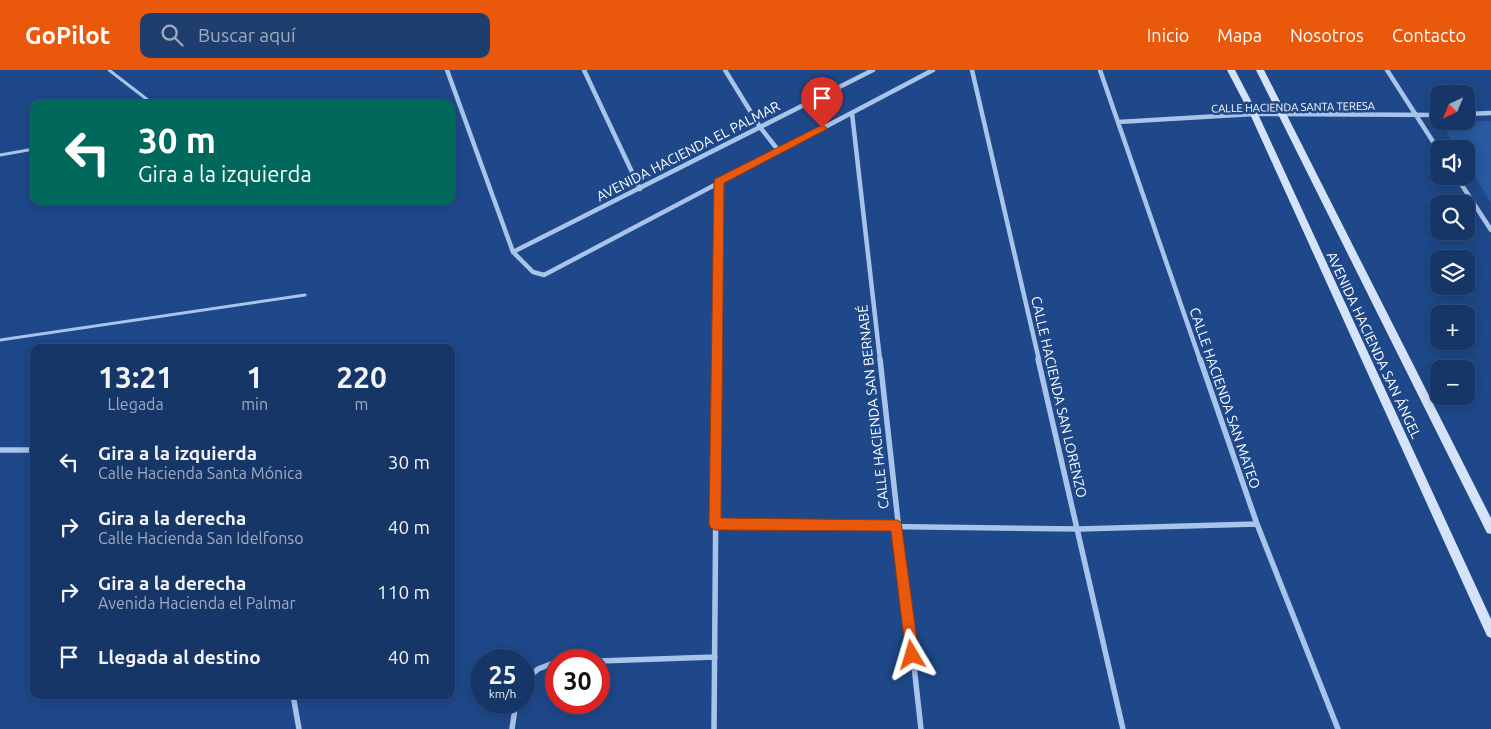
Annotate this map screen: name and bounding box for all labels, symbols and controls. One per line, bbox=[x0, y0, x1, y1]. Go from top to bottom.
search box bbox=[140, 13, 490, 58]
icon: search bbox=[158, 21, 186, 49]
text: GoPilot bbox=[25, 22, 110, 49]
text: Buscar aquí bbox=[198, 24, 296, 46]
text: Inicio bbox=[1147, 25, 1189, 45]
text: Mapa bbox=[1217, 25, 1262, 45]
text: Nosotros bbox=[1290, 25, 1364, 45]
text: Contacto bbox=[1392, 25, 1466, 45]
pin bbox=[801, 77, 843, 128]
icon: arrive bbox=[808, 84, 836, 112]
north arrow bbox=[1430, 85, 1475, 130]
map controls bbox=[1430, 85, 1475, 405]
street label: AVENIDA HACIENDA EL PALMAR bbox=[594, 98, 783, 204]
street label: CALLE HACIENDA SANTA TERESA bbox=[1211, 100, 1376, 114]
icon: left bbox=[55, 120, 120, 185]
text: 30 m bbox=[138, 120, 216, 160]
button: sound bbox=[1430, 140, 1475, 185]
text: Gira a la izquierda bbox=[138, 161, 312, 186]
button: search bbox=[1430, 195, 1475, 240]
street label: AVENIDA HACIENDA SAN ÁNGEL bbox=[1324, 249, 1425, 441]
button: layers bbox=[1430, 250, 1475, 295]
street label: CALLE HACIENDA SAN LORENZO bbox=[1028, 295, 1090, 500]
street label: CALLE HACIENDA SAN BERNABÉ bbox=[853, 304, 892, 510]
street label: CALLE HACIENDA SAN MATEO bbox=[1186, 305, 1264, 491]
button: + bbox=[1430, 305, 1475, 350]
text: 13:21 bbox=[98, 360, 173, 394]
text: 1 bbox=[246, 360, 263, 394]
text: 220 bbox=[336, 360, 387, 394]
button: − bbox=[1430, 360, 1475, 405]
text: Llegada bbox=[108, 395, 164, 413]
text: min bbox=[241, 395, 268, 413]
text: m bbox=[355, 395, 368, 413]
text: Gira a la izquierda bbox=[98, 442, 257, 464]
icon: left bbox=[55, 448, 83, 476]
text: 30 m bbox=[388, 451, 430, 473]
text: Calle Hacienda Santa Mónica bbox=[98, 464, 303, 482]
text: Gira a la derecha bbox=[98, 507, 246, 529]
icon: right bbox=[55, 513, 83, 541]
text: 40 m bbox=[388, 516, 430, 538]
text: Calle Hacienda San Idelfonso bbox=[98, 529, 304, 547]
text: Gira a la derecha bbox=[98, 572, 246, 594]
icon: right bbox=[55, 578, 83, 606]
text: 110 m bbox=[377, 581, 430, 603]
text: Avenida Hacienda el Palmar bbox=[98, 594, 296, 612]
position arrow bbox=[885, 628, 937, 680]
icon: arrive bbox=[55, 643, 83, 671]
text: Llegada al destino bbox=[98, 646, 261, 668]
text: 40 m bbox=[388, 646, 430, 668]
speed limit sign: 30 bbox=[545, 649, 610, 714]
text: 25 bbox=[488, 661, 517, 689]
text: km/h bbox=[489, 687, 516, 700]

